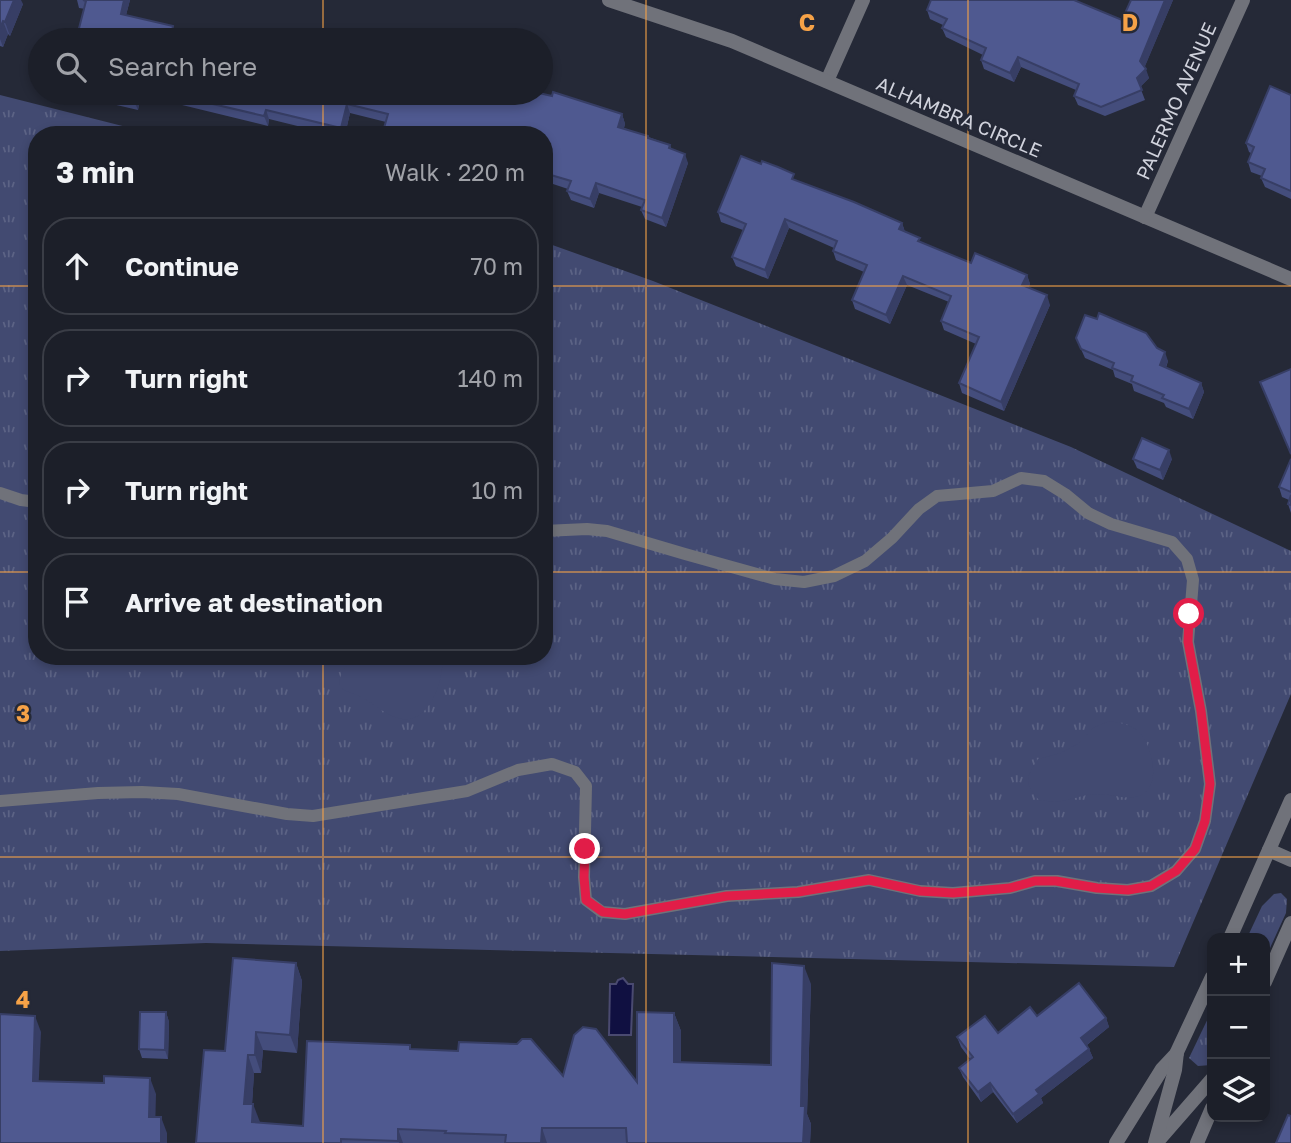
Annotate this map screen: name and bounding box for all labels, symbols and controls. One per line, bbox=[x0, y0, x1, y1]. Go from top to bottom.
text: C bbox=[799, 8, 815, 36]
text: D bbox=[1122, 8, 1138, 36]
street label: PALERMO AVENUE bbox=[1131, 19, 1220, 183]
search box bbox=[28, 28, 553, 105]
icon: search bbox=[52, 48, 90, 86]
text: Search here bbox=[108, 51, 257, 82]
street label: ALHAMBRA CIRCLE bbox=[873, 71, 1045, 162]
text: 3 min bbox=[56, 154, 134, 190]
text: Walk · 220 m bbox=[385, 158, 525, 186]
icon: ahead bbox=[58, 247, 96, 285]
text: Continue bbox=[125, 251, 239, 282]
text: 70 m bbox=[470, 252, 523, 280]
icon: right bbox=[58, 359, 96, 397]
text: Turn right bbox=[125, 363, 248, 394]
text: 140 m bbox=[457, 364, 523, 392]
icon: right bbox=[58, 471, 96, 509]
text: Turn right bbox=[125, 475, 248, 506]
text: 10 m bbox=[471, 476, 523, 504]
icon: arrive bbox=[58, 583, 96, 621]
text: Arrive at destination bbox=[125, 587, 383, 618]
route start bbox=[1173, 598, 1204, 629]
text: 3 bbox=[16, 699, 30, 727]
route end bbox=[569, 833, 600, 864]
map controls bbox=[1207, 933, 1270, 1122]
button: + bbox=[1207, 933, 1270, 996]
text: 4 bbox=[16, 985, 30, 1013]
button: − bbox=[1207, 996, 1270, 1059]
button: layers bbox=[1207, 1059, 1270, 1122]

